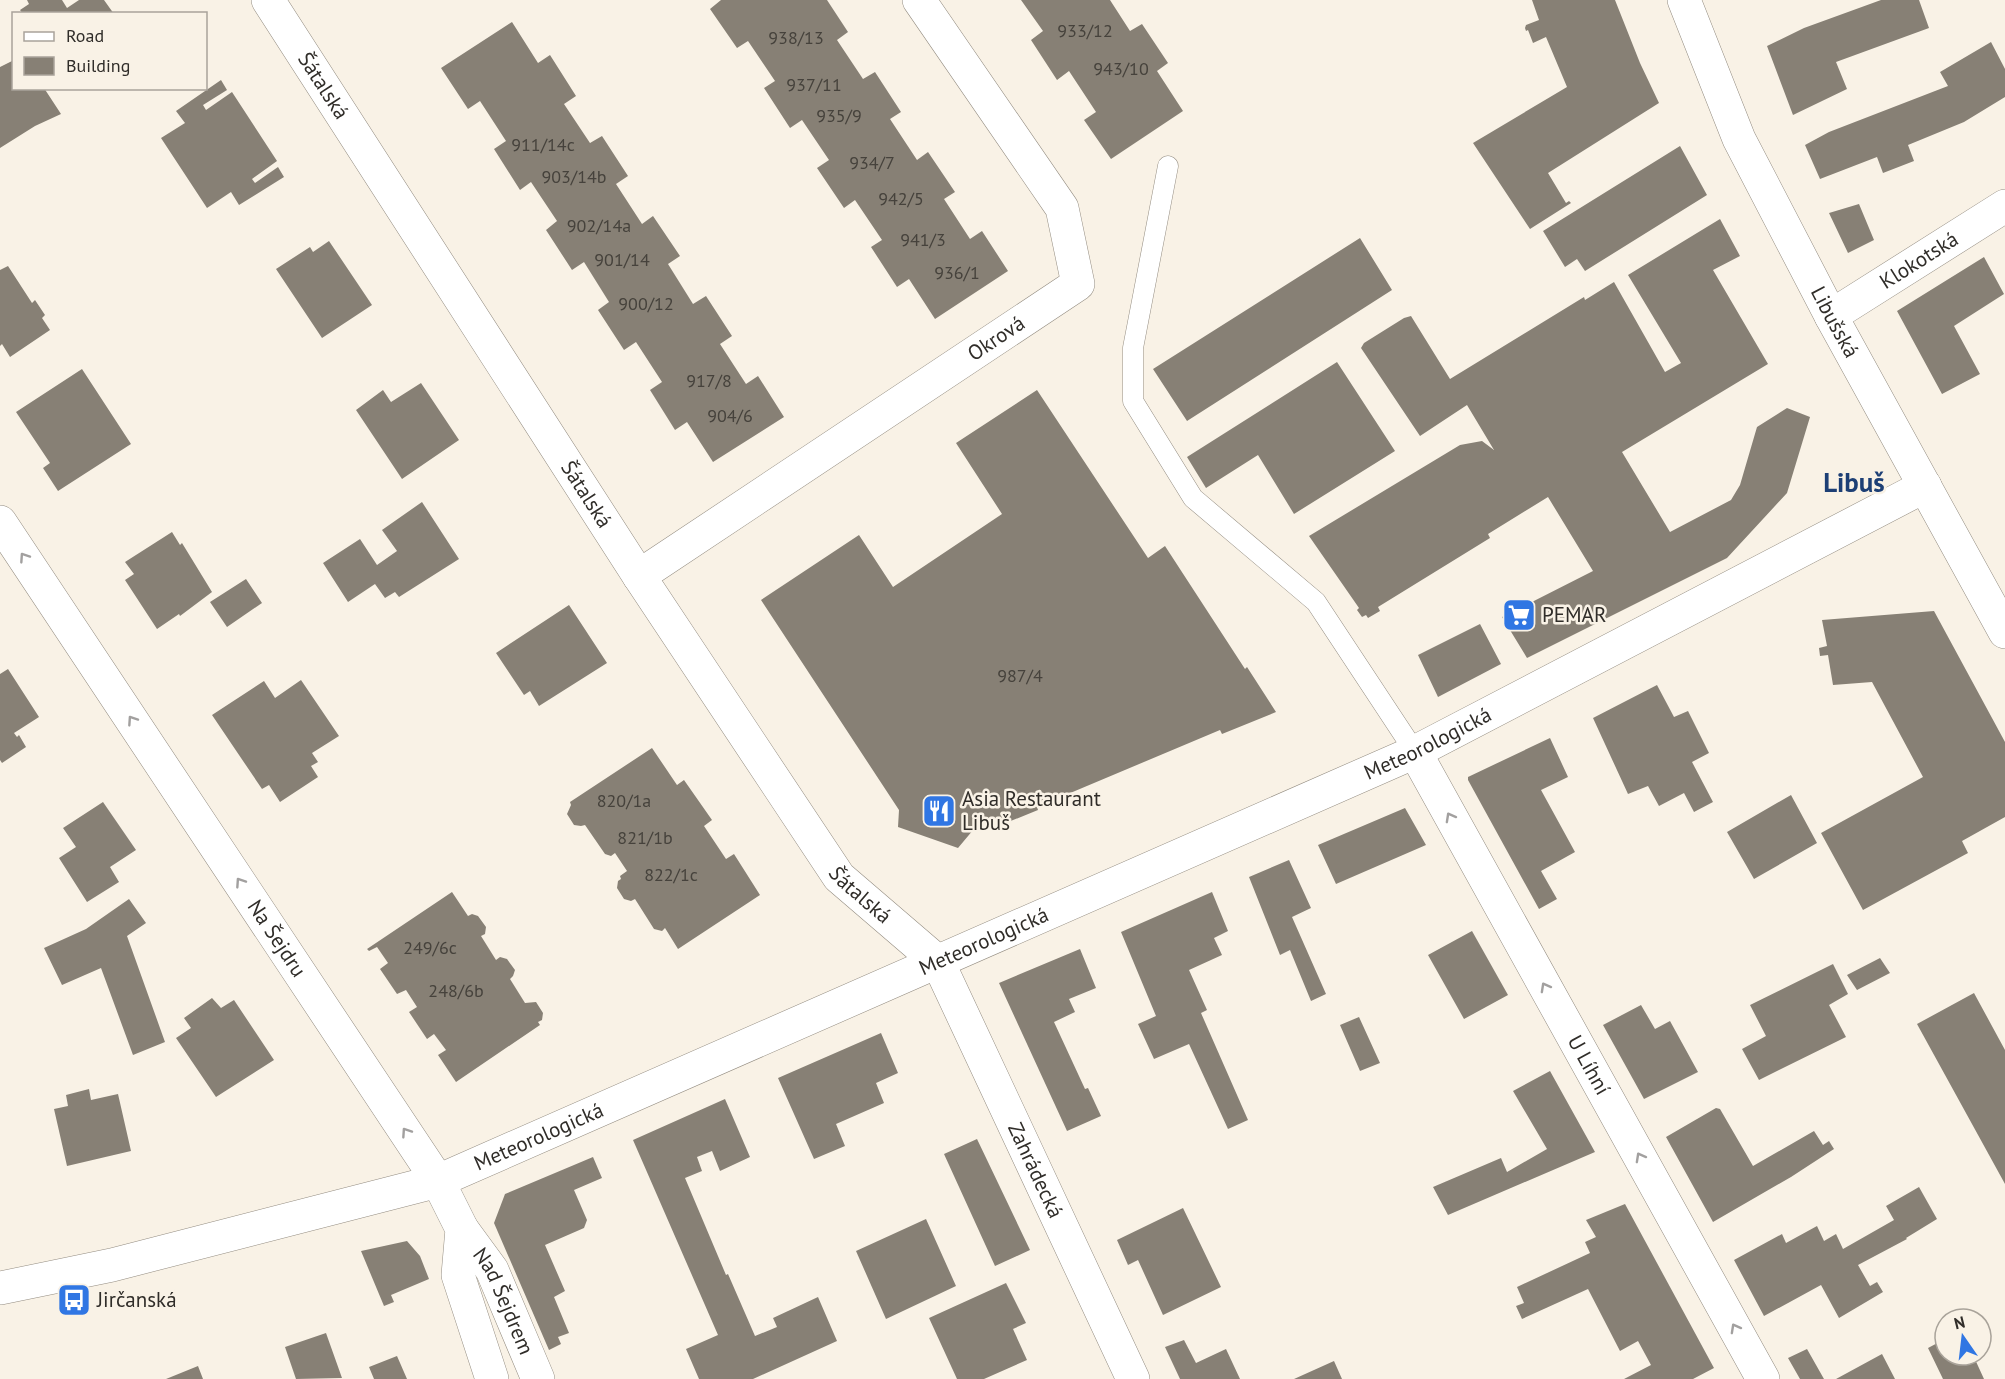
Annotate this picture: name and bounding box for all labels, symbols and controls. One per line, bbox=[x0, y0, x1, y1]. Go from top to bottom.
legend bbox=[12, 12, 207, 90]
house number: 933/12 bbox=[1057, 19, 1113, 42]
text: Road bbox=[66, 24, 104, 47]
house number: 938/13 bbox=[768, 26, 824, 49]
street label: Šátalská bbox=[292, 47, 355, 124]
text: Building bbox=[66, 54, 130, 77]
house number: 943/10 bbox=[1093, 57, 1149, 80]
house number: 937/11 bbox=[786, 73, 842, 96]
house number: 935/9 bbox=[816, 104, 862, 127]
house number: 911/14c bbox=[511, 133, 575, 156]
house number: 934/7 bbox=[849, 151, 895, 174]
house number: 903/14b bbox=[541, 165, 607, 188]
house number: 942/5 bbox=[878, 187, 924, 210]
house number: 902/14a bbox=[567, 214, 631, 237]
street label: Klokotská bbox=[1874, 225, 1963, 295]
house number: 941/3 bbox=[900, 228, 946, 251]
house number: 901/14 bbox=[594, 248, 650, 271]
house number: 936/1 bbox=[934, 261, 980, 284]
street label: Libušská bbox=[1805, 281, 1865, 362]
house number: 900/12 bbox=[618, 292, 674, 315]
street label: Okrová bbox=[962, 309, 1030, 367]
house number: 917/8 bbox=[686, 369, 732, 392]
house number: 904/6 bbox=[707, 404, 753, 427]
street label: Šátalská bbox=[555, 455, 618, 533]
district label: Libuš bbox=[1823, 465, 1885, 499]
one-way arrow bbox=[20, 553, 31, 564]
supermarket icon: PEMAR bbox=[1501, 597, 1537, 633]
place label: PEMAR bbox=[1542, 601, 1606, 628]
house number: 987/4 bbox=[997, 664, 1043, 687]
street label: Meteorologická bbox=[1360, 701, 1496, 786]
one-way arrow bbox=[127, 716, 139, 726]
place label: Asia Restaurant Libuš bbox=[962, 785, 1101, 836]
house number: 820/1a bbox=[597, 789, 651, 812]
restaurant icon: Asia Restaurant Libuš bbox=[921, 793, 957, 829]
one-way arrow bbox=[1446, 813, 1457, 823]
house number: 821/1b bbox=[617, 826, 673, 849]
street label: Šátalská bbox=[823, 861, 897, 929]
house number: 822/1c bbox=[644, 863, 698, 886]
one-way arrow bbox=[235, 878, 247, 888]
street label: Na Šejdru bbox=[242, 894, 313, 982]
street label: Meteorologická bbox=[915, 901, 1052, 981]
house number: 249/6c bbox=[403, 936, 457, 959]
house number: 248/6b bbox=[428, 979, 484, 1002]
one-way arrow bbox=[1541, 983, 1552, 993]
street label: U Líhní bbox=[1562, 1030, 1617, 1100]
street label: Meteorologická bbox=[470, 1096, 607, 1177]
street label: Zahrádecká bbox=[1002, 1118, 1070, 1222]
one-way arrow bbox=[401, 1128, 413, 1138]
one-way arrow bbox=[1636, 1153, 1647, 1164]
street label: Nad Šejdrem bbox=[467, 1242, 540, 1359]
bus stop icon: Jirčanská bbox=[56, 1282, 92, 1318]
place label: Jirčanská bbox=[96, 1286, 177, 1313]
north arrow bbox=[1933, 1307, 1993, 1367]
text: N bbox=[1952, 1311, 1967, 1333]
one-way arrow bbox=[1730, 1324, 1742, 1334]

